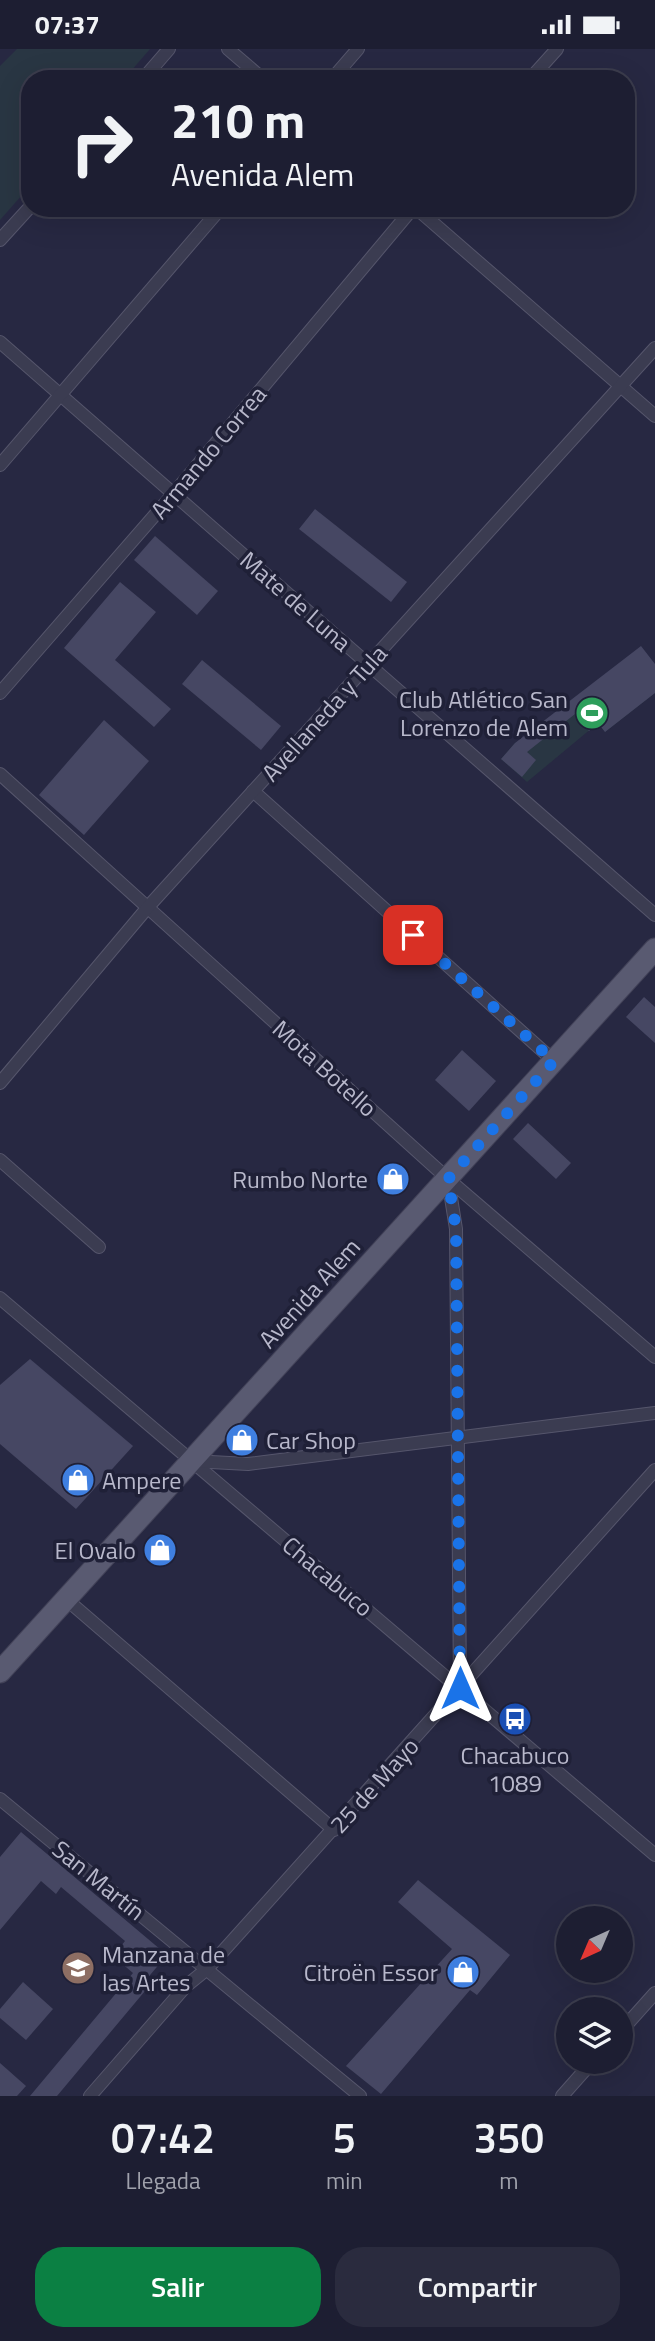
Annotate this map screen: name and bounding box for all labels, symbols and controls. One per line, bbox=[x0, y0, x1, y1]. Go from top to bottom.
text: 07:37 bbox=[35, 5, 100, 44]
text: 210 m bbox=[171, 82, 305, 157]
icon: right bbox=[56, 98, 147, 189]
text: Avenida Alem bbox=[171, 150, 354, 198]
street label: Armando Correa bbox=[141, 378, 275, 526]
street label: Mate de Luna bbox=[232, 542, 360, 660]
street label: Avellaneda y Tula bbox=[253, 637, 395, 789]
place label: Club Atlético San Lorenzo de Alem bbox=[399, 681, 568, 745]
sports icon: Club Atlético San Lorenzo de Alem bbox=[573, 694, 611, 732]
pin bbox=[383, 905, 443, 965]
icon: arrive bbox=[394, 916, 432, 954]
street label: Mota Botello bbox=[265, 1011, 385, 1125]
shop icon: Rumbo Norte bbox=[374, 1160, 412, 1198]
place label: Rumbo Norte bbox=[232, 1161, 368, 1197]
street label: Avenida Alem bbox=[250, 1230, 368, 1356]
shop icon: Car Shop bbox=[223, 1421, 261, 1459]
place label: Car Shop bbox=[266, 1422, 356, 1458]
shop icon: Ampere bbox=[59, 1461, 97, 1499]
place label: Ampere bbox=[102, 1462, 181, 1498]
street label: Chacabuco bbox=[275, 1527, 381, 1625]
shop icon: El Ovalo bbox=[141, 1531, 179, 1569]
place label: El Ovalo bbox=[54, 1532, 136, 1568]
position arrow bbox=[423, 1651, 497, 1725]
bus stop icon: Chacabuco 1089 bbox=[496, 1700, 534, 1738]
street label: 25 de Mayo bbox=[321, 1729, 427, 1841]
place label: Chacabuco 1089 bbox=[461, 1737, 569, 1801]
street label: San Martín bbox=[45, 1831, 153, 1929]
north arrow bbox=[556, 1906, 634, 1983]
map controls bbox=[556, 1906, 633, 2074]
place label: Manzana de las Artes bbox=[102, 1936, 225, 2000]
school or university icon: Manzana de las Artes bbox=[59, 1949, 97, 1987]
shop icon: Citroën Essor bbox=[444, 1953, 482, 1991]
place label: Citroën Essor bbox=[304, 1954, 438, 1990]
button: layers bbox=[556, 1997, 633, 2074]
text: 07:42 bbox=[111, 2105, 215, 2169]
text: 5 bbox=[333, 2105, 356, 2169]
text: 350 bbox=[474, 2105, 544, 2169]
text: Llegada bbox=[125, 2163, 200, 2198]
text: min bbox=[326, 2163, 363, 2198]
text: m bbox=[499, 2163, 518, 2198]
button: Salir bbox=[35, 2247, 321, 2327]
button: Compartir bbox=[335, 2247, 620, 2327]

